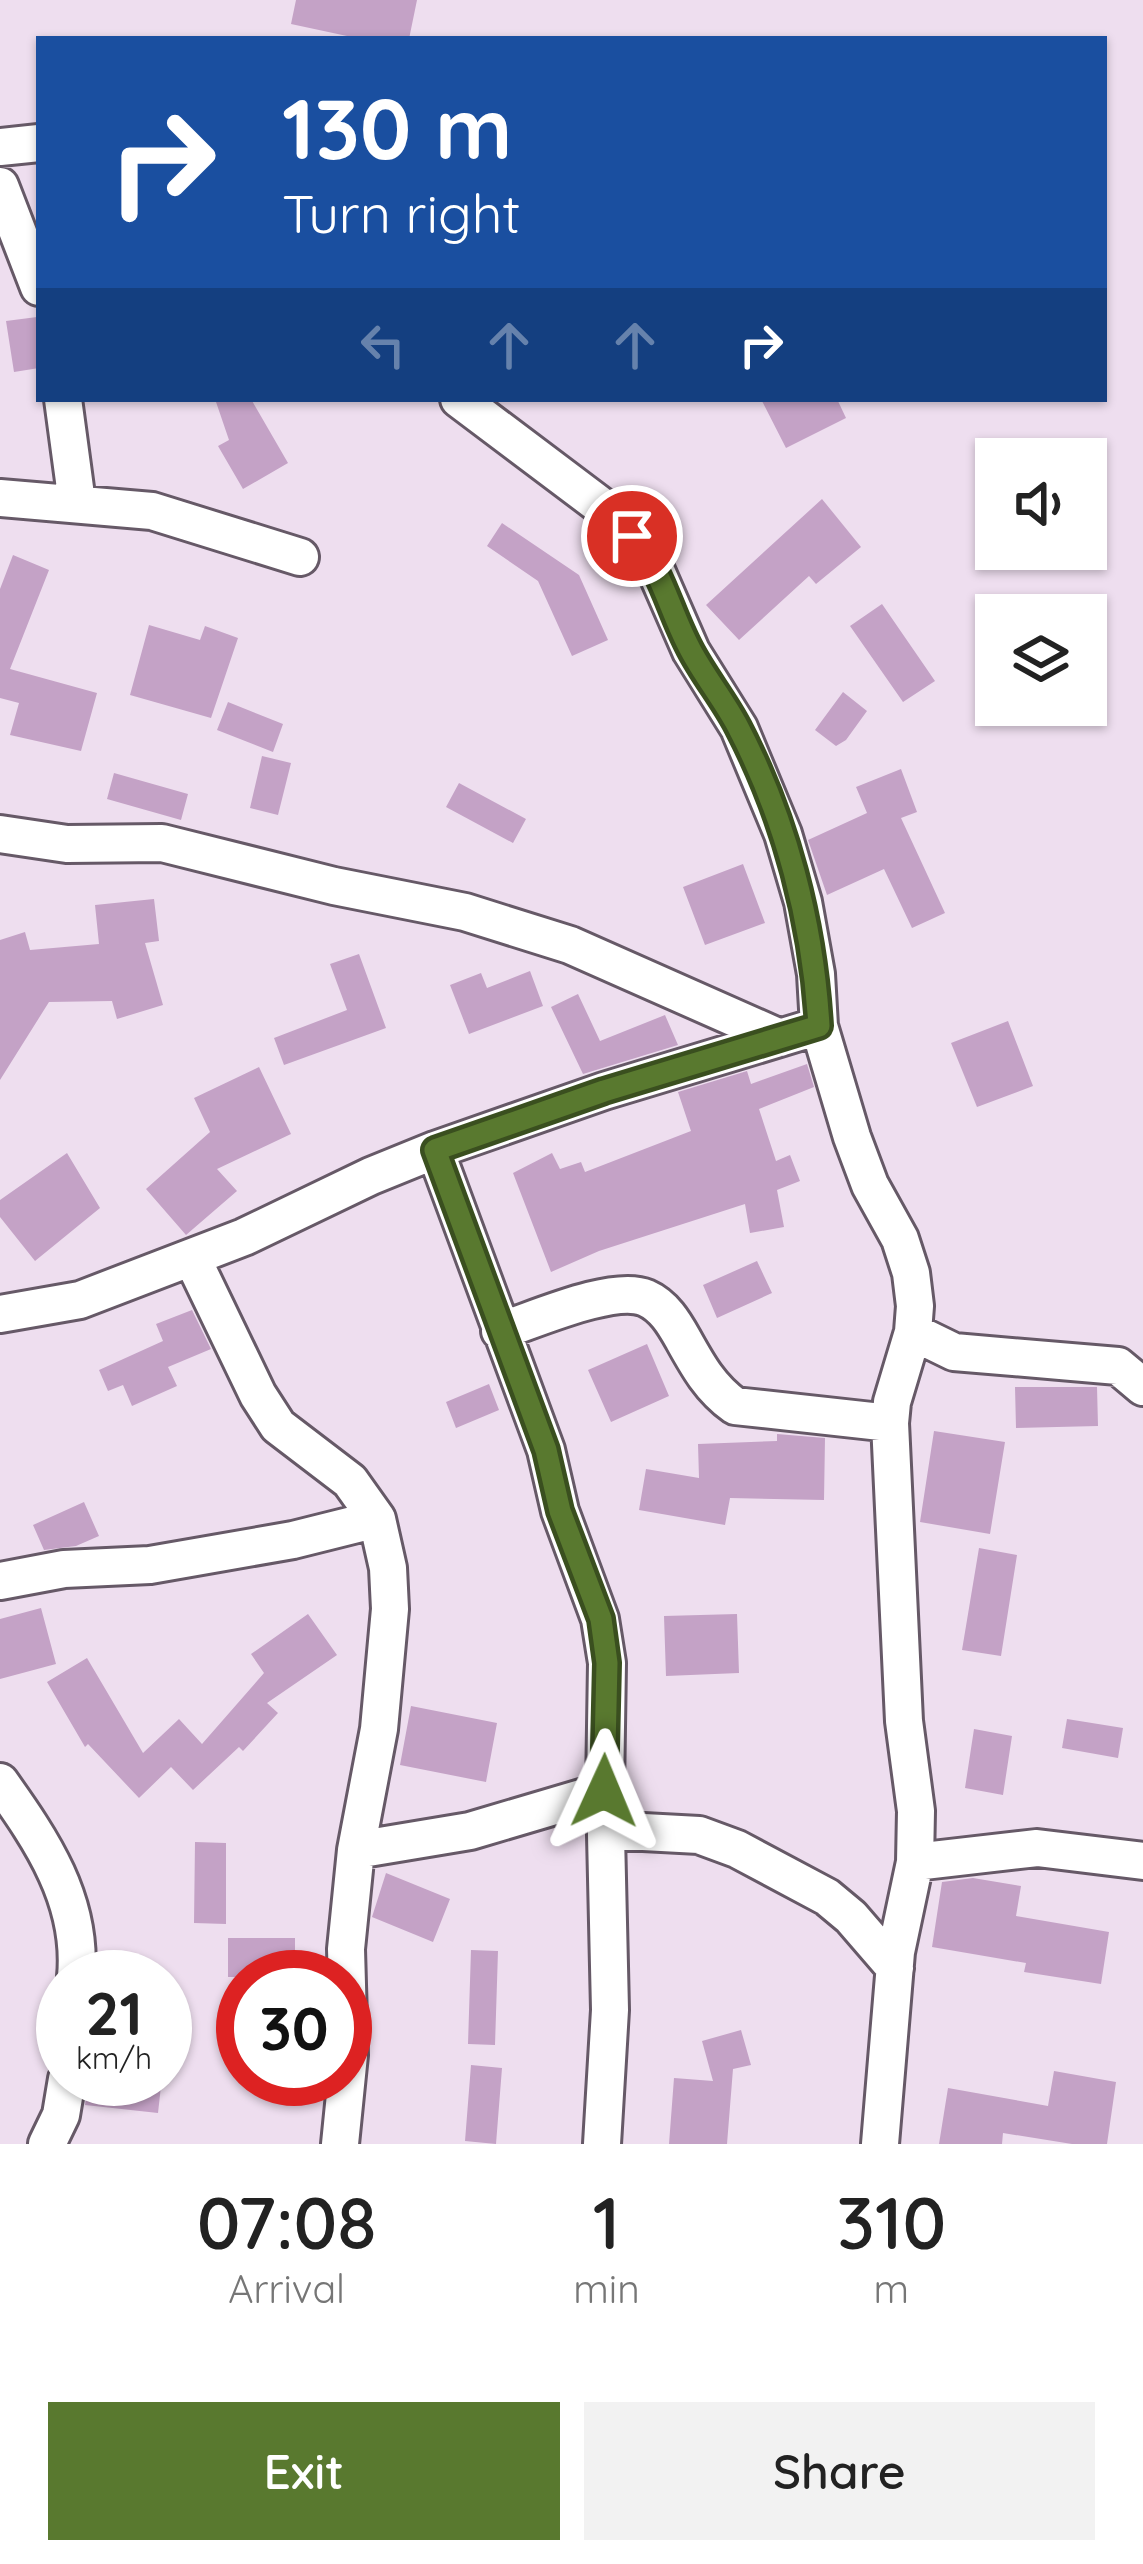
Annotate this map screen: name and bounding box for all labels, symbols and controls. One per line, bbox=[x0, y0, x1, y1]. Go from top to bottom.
text: 130 m bbox=[282, 75, 512, 180]
icon: right bbox=[84, 84, 240, 240]
text: Turn right bbox=[282, 179, 521, 247]
icon: left bbox=[350, 312, 416, 378]
icon: ahead bbox=[476, 312, 542, 378]
icon: ahead bbox=[602, 312, 668, 378]
icon: right bbox=[728, 312, 794, 378]
map controls bbox=[975, 438, 1107, 726]
button: sound bbox=[975, 438, 1107, 570]
pin bbox=[581, 485, 683, 587]
icon: arrive bbox=[599, 503, 665, 569]
button: layers bbox=[975, 594, 1107, 726]
position arrow bbox=[541, 1728, 667, 1854]
speed limit sign: 30 bbox=[216, 1950, 372, 2106]
text: 21 bbox=[85, 1975, 143, 2050]
text: km/h bbox=[76, 2039, 152, 2077]
text: 07:08 bbox=[197, 2177, 377, 2267]
text: 1 bbox=[593, 2177, 620, 2267]
text: 310 bbox=[837, 2177, 946, 2267]
text: Arrival bbox=[228, 2264, 345, 2313]
text: min bbox=[573, 2264, 640, 2313]
text: m bbox=[874, 2264, 909, 2313]
button: Exit bbox=[48, 2402, 560, 2540]
button: Share bbox=[584, 2402, 1095, 2540]

